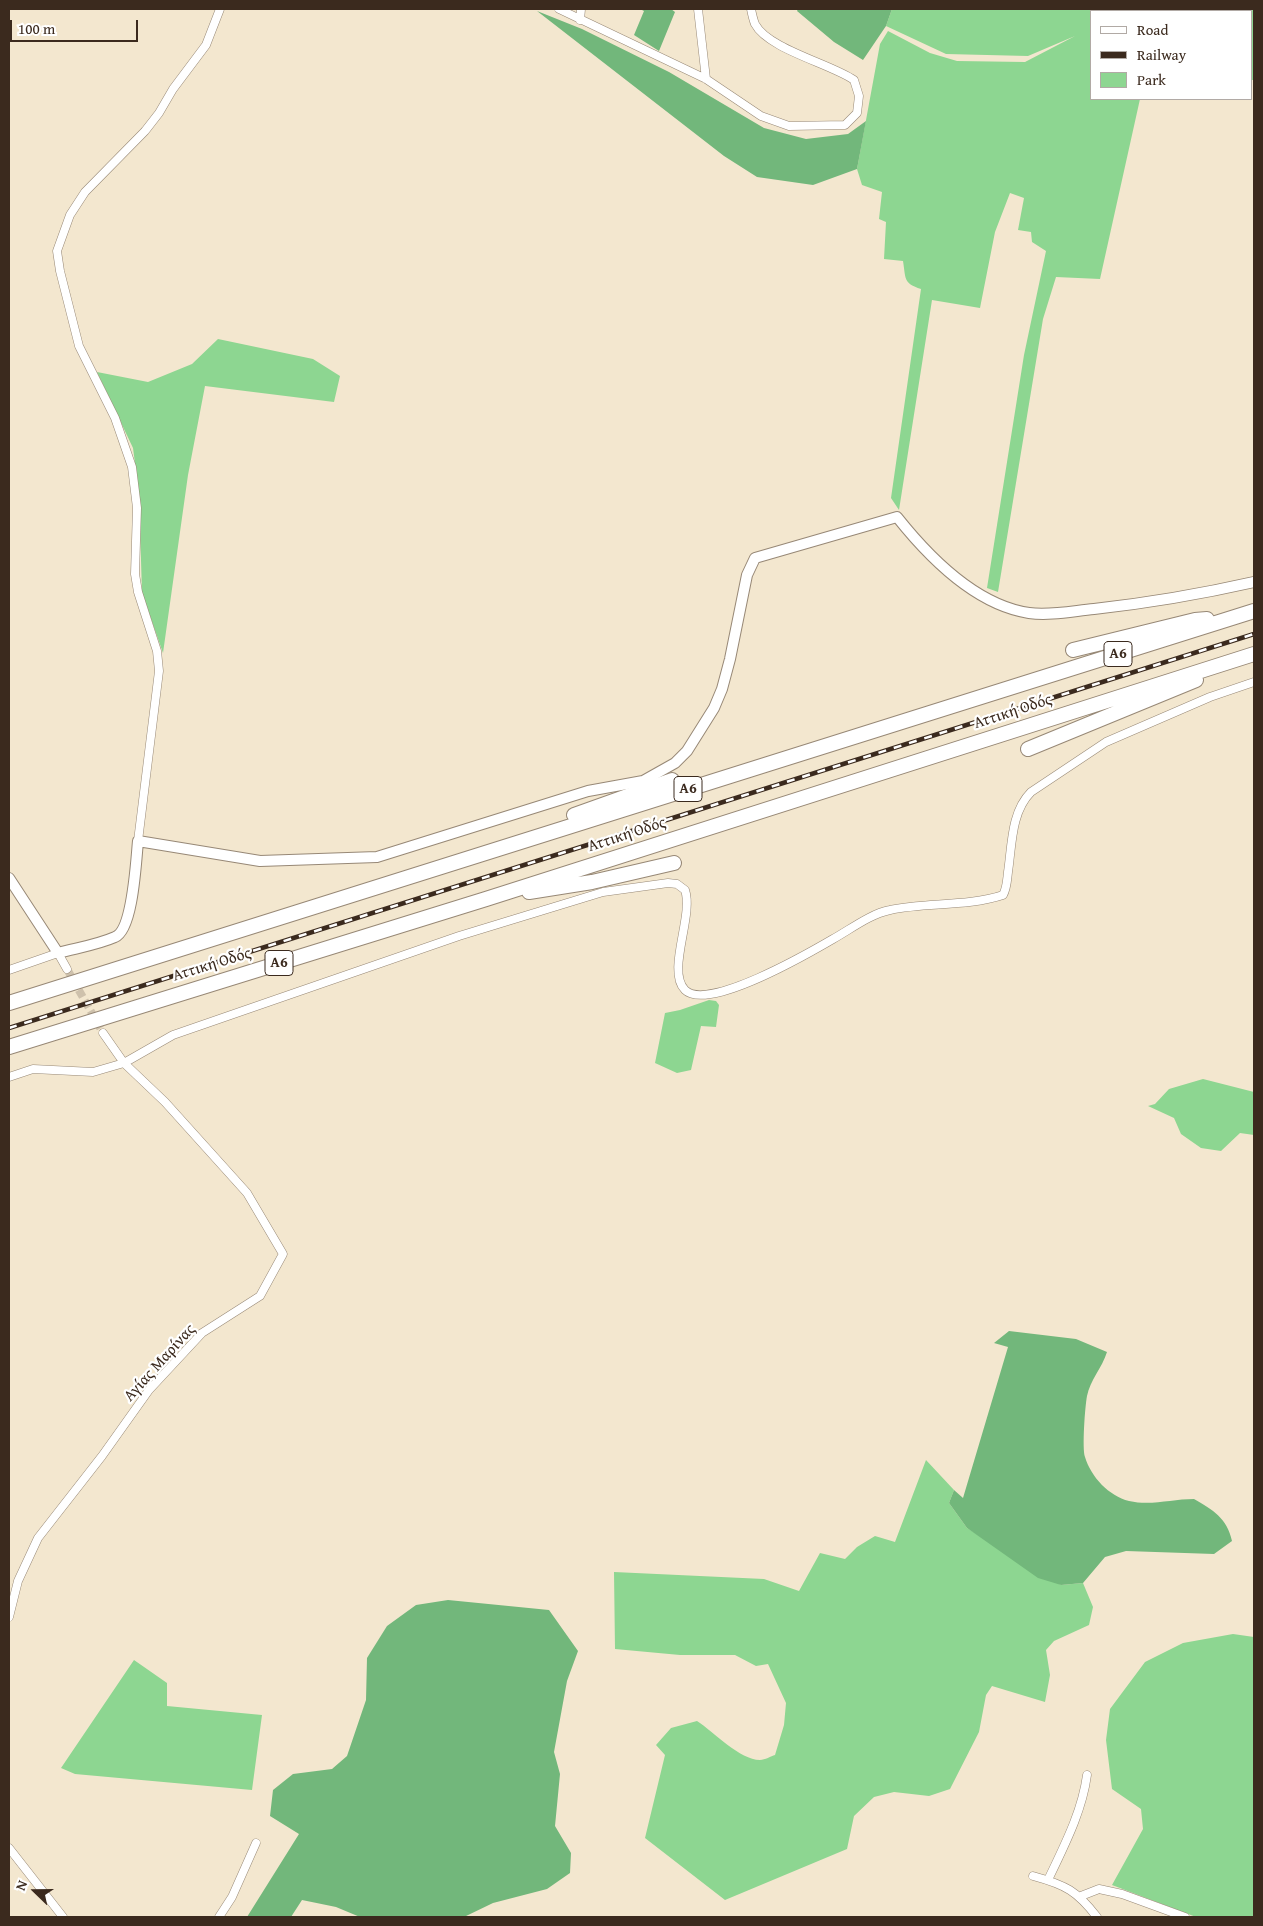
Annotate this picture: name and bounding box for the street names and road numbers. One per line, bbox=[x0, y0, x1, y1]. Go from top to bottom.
road number: Α6 bbox=[1104, 642, 1132, 666]
street label: Αττική Οδός bbox=[971, 690, 1055, 734]
road number: Α6 bbox=[674, 776, 702, 802]
street label: Αττική Οδός bbox=[585, 813, 669, 857]
street label: Αττική Οδός bbox=[170, 944, 254, 986]
road number: Α6 bbox=[265, 950, 293, 976]
street label: Αγίας Μαρίνας bbox=[120, 1320, 200, 1406]

